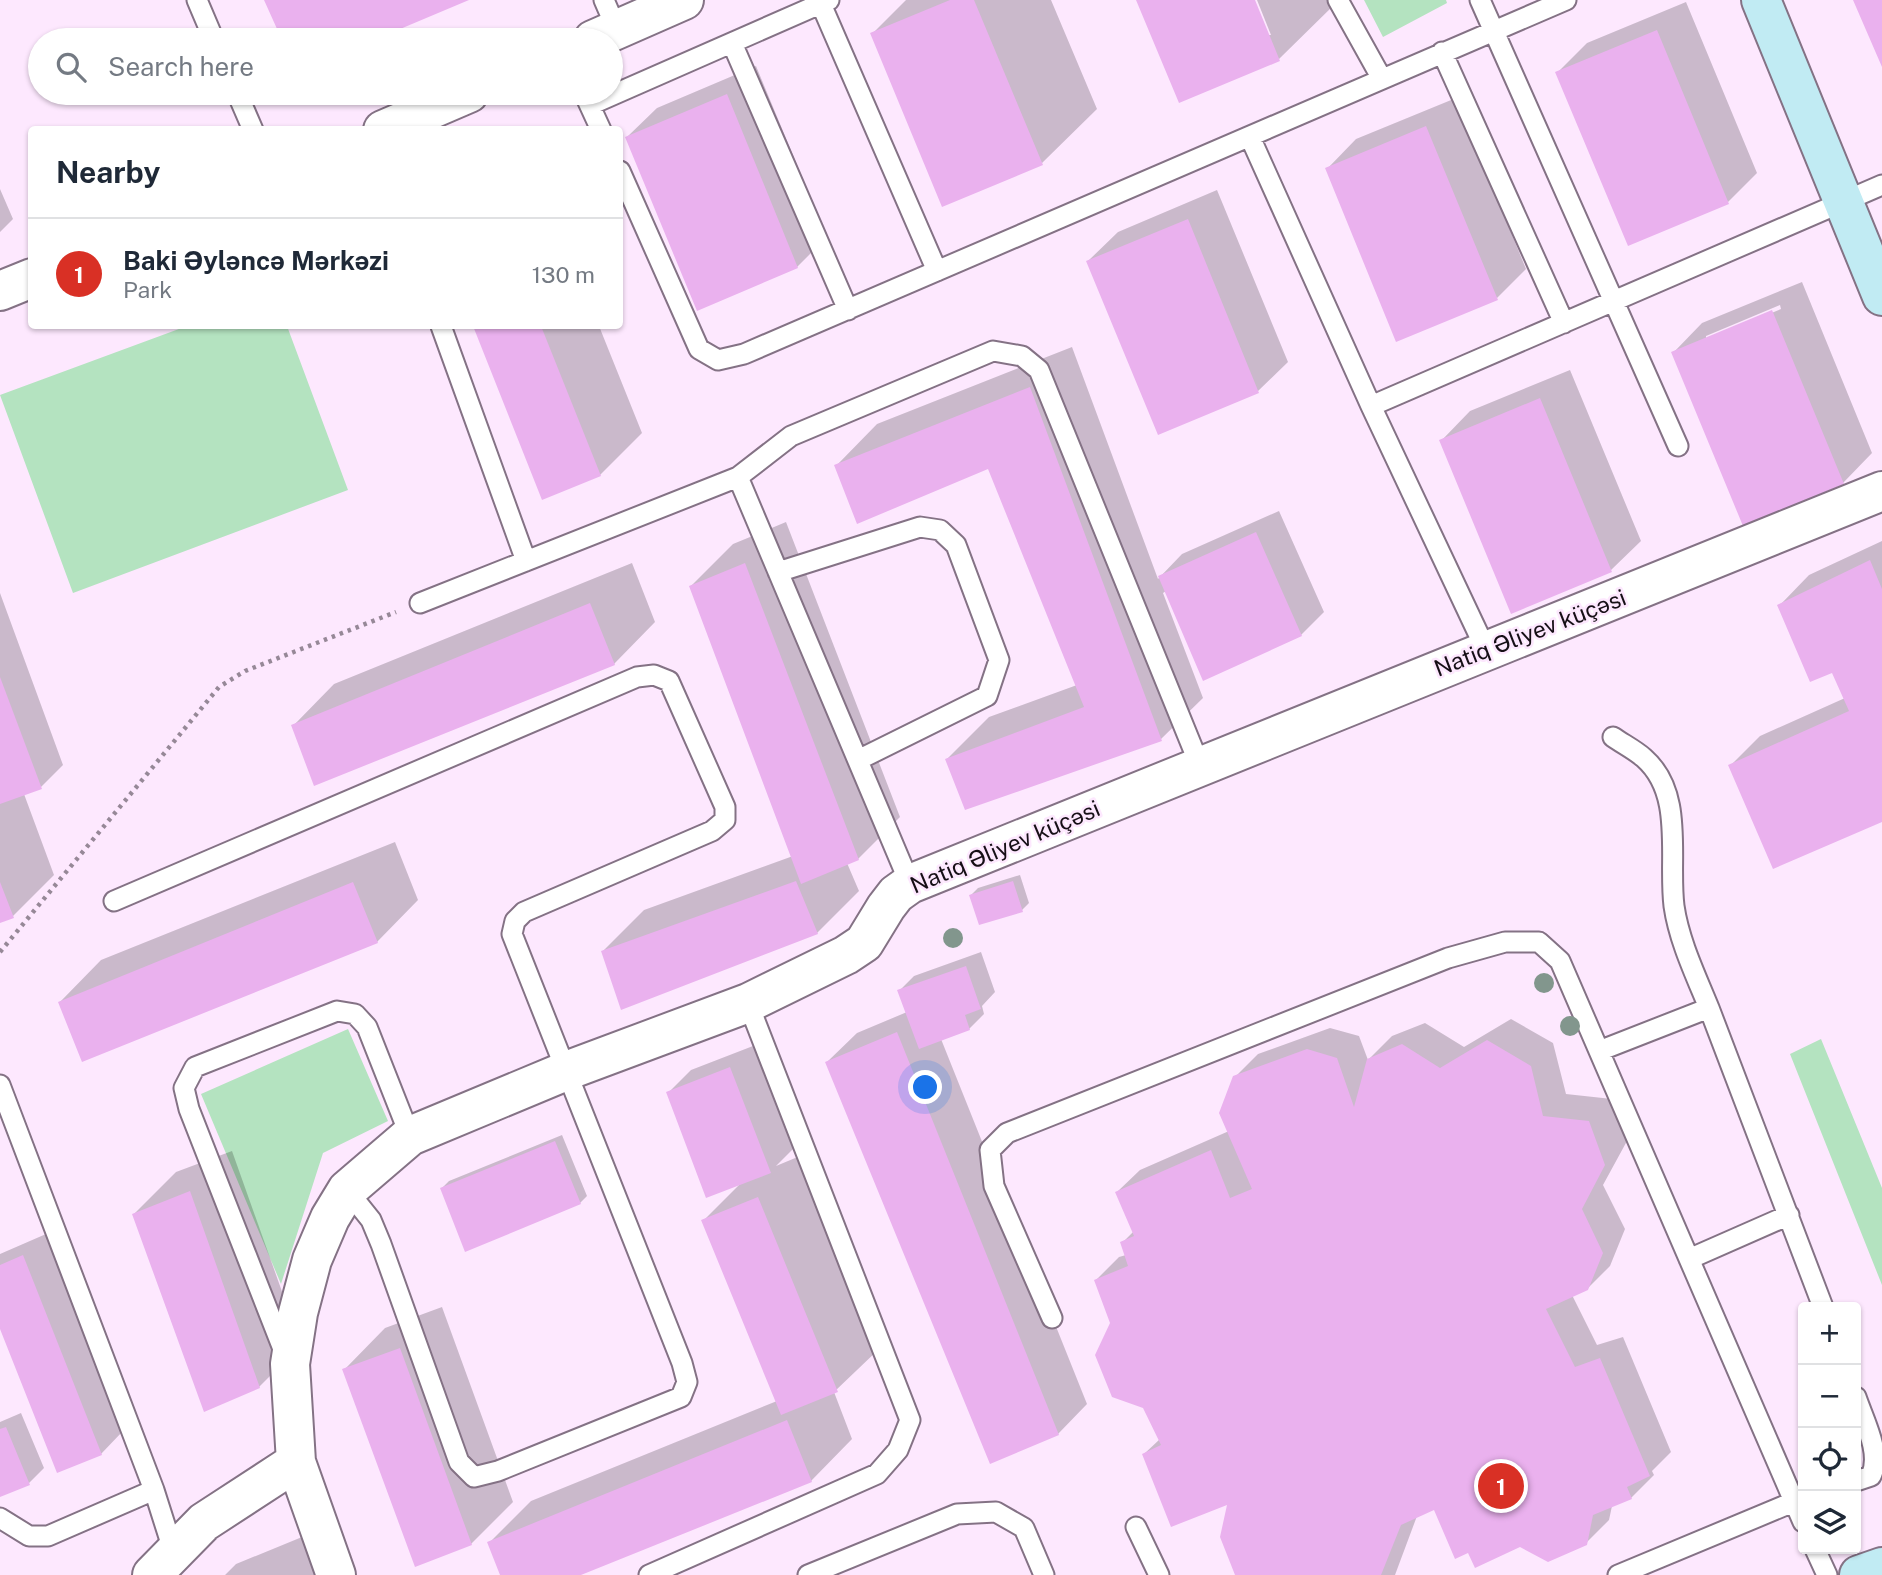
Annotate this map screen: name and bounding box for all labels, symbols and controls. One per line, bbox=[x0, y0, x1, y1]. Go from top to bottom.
search box bbox=[28, 28, 623, 105]
icon: search bbox=[52, 48, 90, 86]
text: Search here bbox=[108, 51, 254, 82]
text: Nearby bbox=[56, 154, 160, 190]
text: Baki Əyləncə Mərkəzi bbox=[123, 245, 389, 276]
text: 1 bbox=[74, 261, 84, 288]
text: 130 m bbox=[532, 261, 595, 288]
text: Park bbox=[123, 276, 172, 303]
street label: Natiq Əliyev küçəsi bbox=[1430, 583, 1630, 682]
street label: Natiq Əliyev küçəsi bbox=[906, 794, 1104, 899]
your location bbox=[908, 1070, 942, 1104]
map controls bbox=[1798, 1302, 1861, 1554]
button: + bbox=[1798, 1302, 1861, 1365]
button: − bbox=[1798, 1365, 1861, 1428]
button: locate bbox=[1798, 1428, 1861, 1491]
pin: 1 bbox=[1478, 1460, 1524, 1512]
button: layers bbox=[1798, 1491, 1861, 1554]

